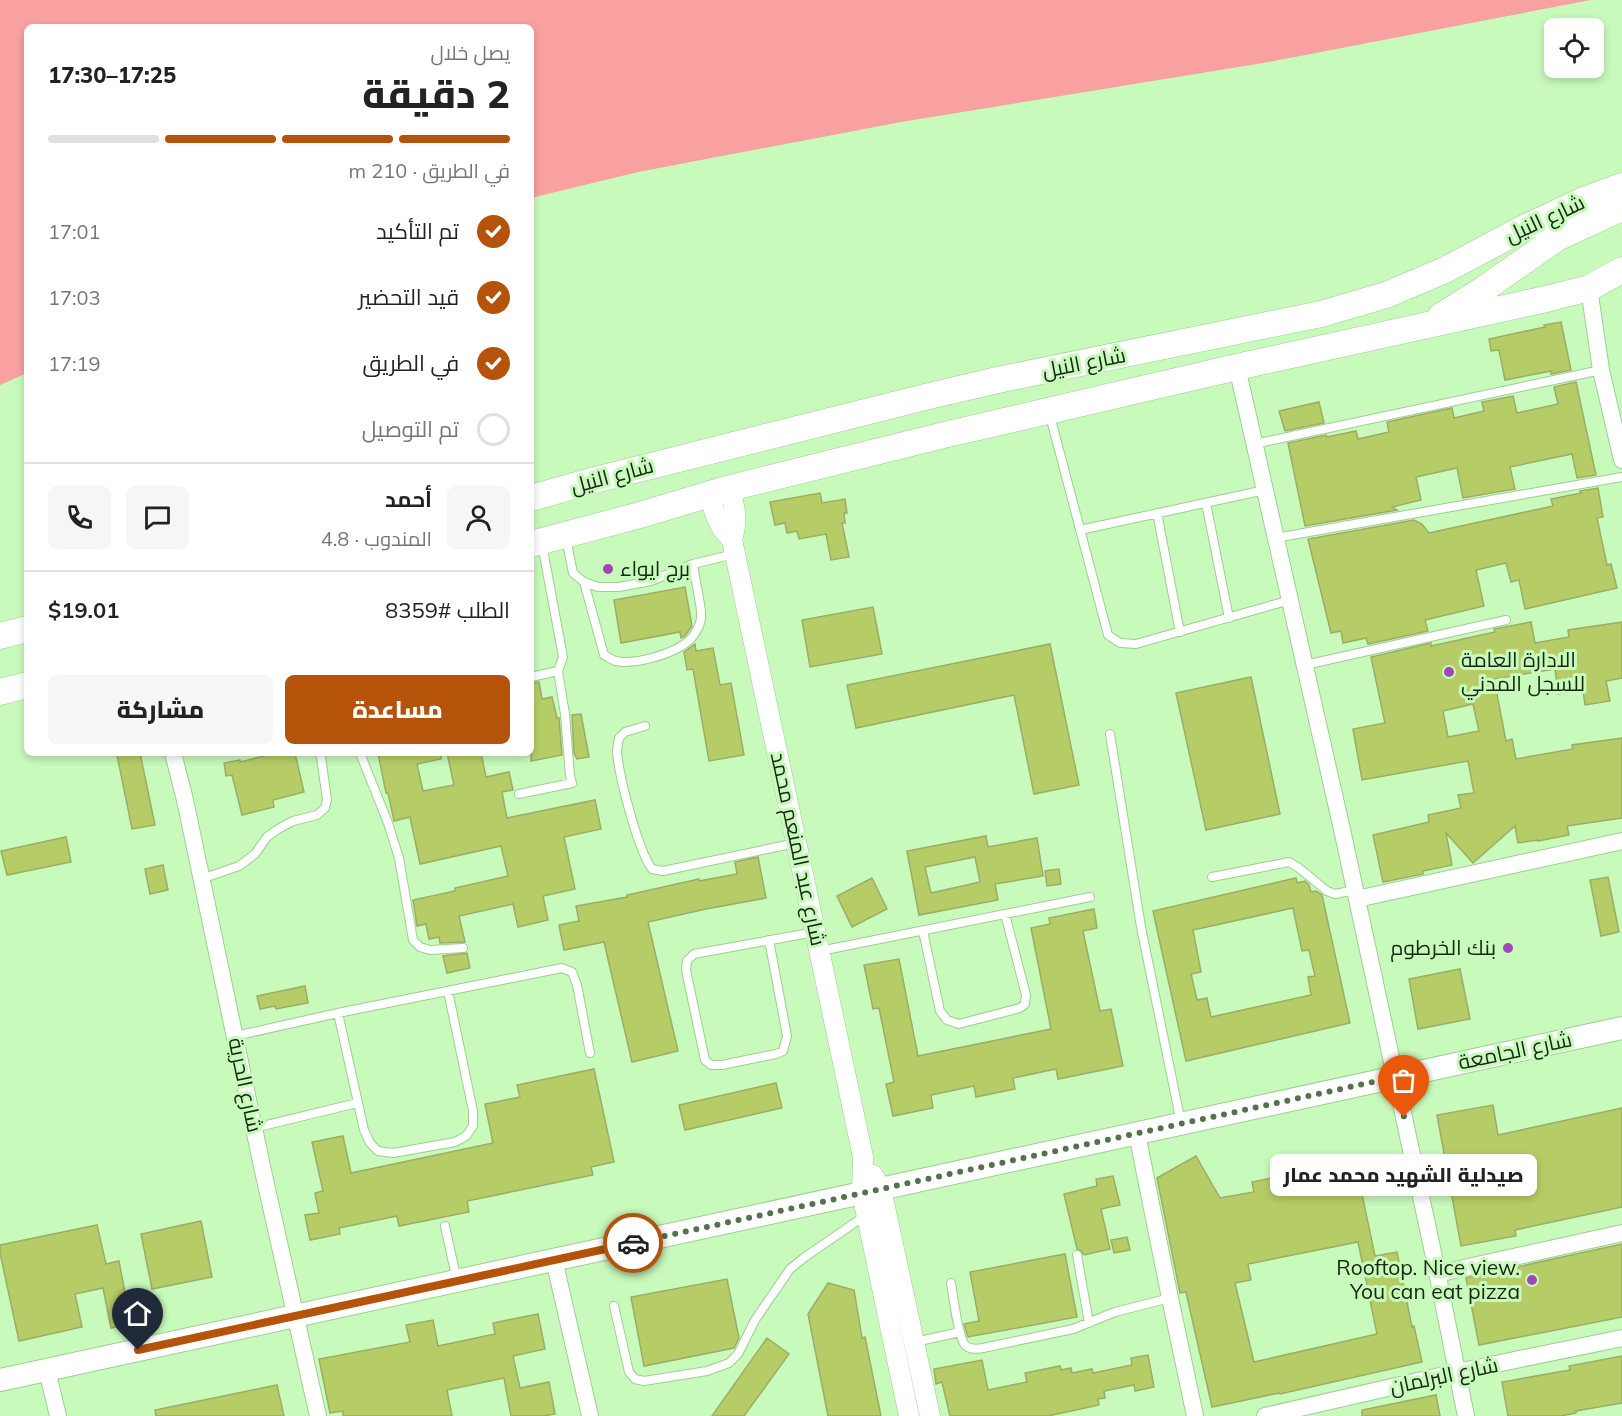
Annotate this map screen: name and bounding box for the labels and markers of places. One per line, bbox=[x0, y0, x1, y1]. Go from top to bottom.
place label: برج ايواء bbox=[620, 555, 690, 583]
marker: برج ايواء bbox=[601, 562, 615, 576]
place label: الادارة العامة للسجل المدني bbox=[1461, 646, 1585, 700]
marker: الادارة العامة للسجل المدني bbox=[1442, 665, 1456, 679]
place label: بنك الخرطوم bbox=[1390, 934, 1496, 962]
marker: بنك الخرطوم bbox=[1501, 941, 1515, 955]
pin bbox=[1378, 1055, 1429, 1117]
callout: صيدلية الشهيد محمد عمار bbox=[1270, 1153, 1538, 1195]
place label: Rooftop. Nice view. You can eat pizza bbox=[1336, 1254, 1520, 1304]
marker: Rooftop. Nice view. You can eat pizza bbox=[1525, 1273, 1539, 1287]
pin bbox=[112, 1288, 163, 1350]

